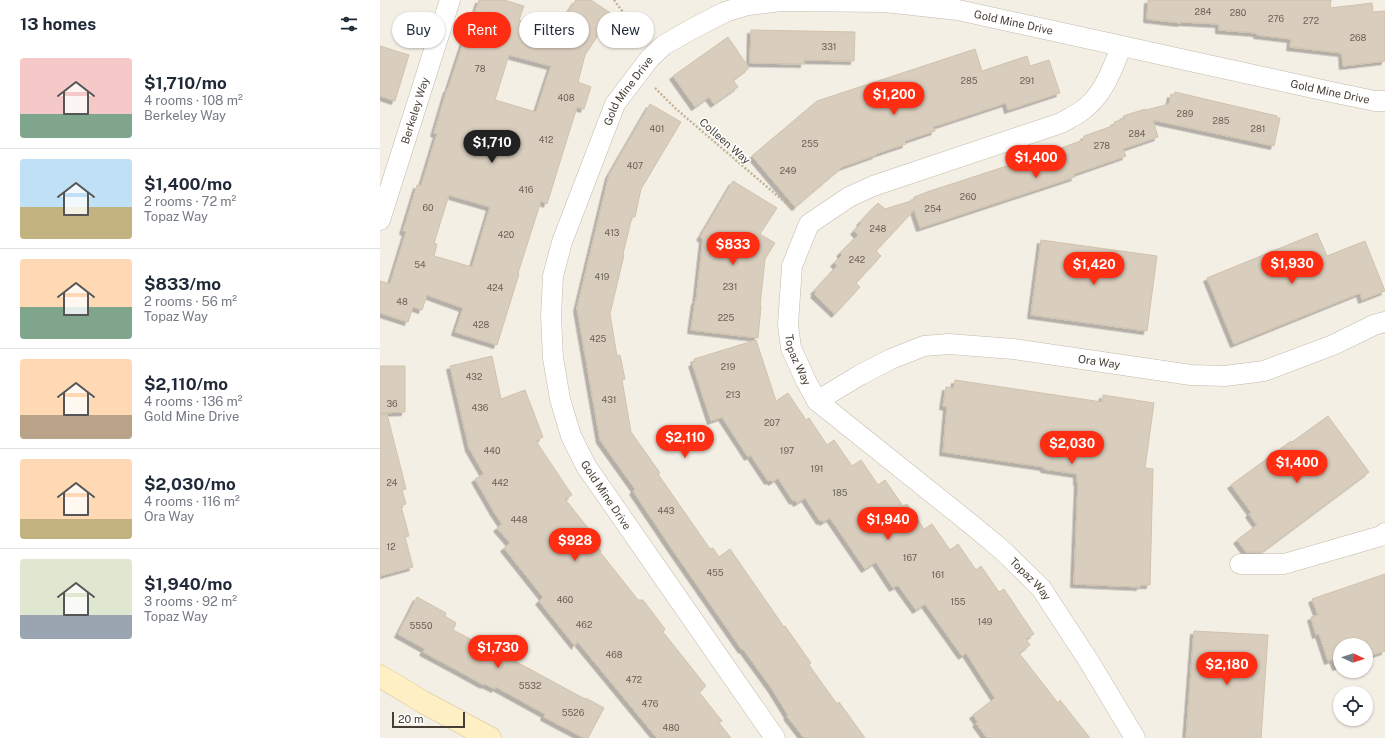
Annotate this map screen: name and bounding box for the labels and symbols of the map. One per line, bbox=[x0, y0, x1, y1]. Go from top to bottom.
house number: 284 bbox=[1195, 6, 1212, 17]
house number: 280 bbox=[1230, 7, 1247, 18]
street label: Gold Mine Drive bbox=[973, 8, 1054, 37]
house number: 276 bbox=[1268, 13, 1284, 24]
house number: 272 bbox=[1303, 15, 1319, 26]
house number: 268 bbox=[1350, 32, 1367, 43]
house number: 331 bbox=[822, 41, 836, 52]
street label: Gold Mine Drive bbox=[601, 54, 655, 127]
house number: 78 bbox=[474, 63, 486, 74]
street label: Berkeley Way bbox=[399, 75, 431, 145]
house number: 285 bbox=[961, 75, 978, 86]
house number: 291 bbox=[1020, 75, 1034, 86]
street label: Gold Mine Drive bbox=[1289, 77, 1371, 106]
pin: $1,200 bbox=[861, 82, 927, 116]
house number: 408 bbox=[558, 92, 575, 103]
house number: 289 bbox=[1177, 108, 1194, 119]
house number: 285 bbox=[1213, 115, 1230, 126]
street label: Colleen Way bbox=[697, 116, 753, 166]
house number: 401 bbox=[650, 123, 664, 134]
house number: 281 bbox=[1251, 123, 1265, 134]
house number: 284 bbox=[1129, 128, 1146, 139]
pin: $1,710 bbox=[459, 130, 525, 164]
house number: 412 bbox=[539, 134, 553, 145]
house number: 255 bbox=[802, 138, 819, 149]
house number: 278 bbox=[1094, 140, 1110, 151]
pin: $1,400 bbox=[1003, 145, 1069, 179]
house number: 407 bbox=[627, 160, 643, 171]
house number: 249 bbox=[780, 165, 797, 176]
house number: 416 bbox=[519, 184, 534, 195]
house number: 260 bbox=[960, 191, 977, 202]
house number: 60 bbox=[422, 202, 434, 213]
house number: 254 bbox=[925, 203, 942, 214]
house number: 248 bbox=[870, 223, 887, 234]
house number: 413 bbox=[605, 227, 620, 238]
house number: 420 bbox=[498, 229, 515, 240]
pin: $833 bbox=[709, 232, 757, 266]
pin: $1,930 bbox=[1259, 251, 1325, 285]
pin: $1,420 bbox=[1061, 252, 1127, 286]
house number: 242 bbox=[849, 254, 865, 265]
house number: 54 bbox=[414, 259, 426, 270]
house number: 419 bbox=[595, 271, 610, 282]
house number: 231 bbox=[723, 281, 737, 292]
house number: 424 bbox=[487, 282, 504, 293]
house number: 48 bbox=[396, 296, 408, 307]
house number: 225 bbox=[718, 312, 734, 323]
house number: 428 bbox=[473, 319, 490, 330]
house number: 425 bbox=[590, 333, 607, 344]
street label: Topaz Way bbox=[783, 334, 813, 388]
street label: Ora Way bbox=[1077, 353, 1121, 371]
house number: 219 bbox=[721, 361, 736, 372]
house number: 432 bbox=[466, 371, 482, 382]
house number: 213 bbox=[726, 389, 741, 400]
house number: 431 bbox=[602, 394, 617, 405]
house number: 36 bbox=[386, 398, 398, 409]
house number: 436 bbox=[472, 402, 489, 413]
house number: 207 bbox=[764, 417, 780, 428]
pin: $2,110 bbox=[652, 425, 718, 459]
pin: $2,030 bbox=[1039, 431, 1105, 465]
house number: 440 bbox=[484, 445, 501, 456]
house number: 197 bbox=[780, 445, 794, 456]
pin: $1,400 bbox=[1264, 450, 1330, 484]
street label: Gold Mine Drive bbox=[578, 458, 634, 532]
house number: 191 bbox=[811, 463, 823, 474]
house number: 24 bbox=[386, 477, 398, 488]
house number: 442 bbox=[492, 477, 508, 488]
house number: 185 bbox=[832, 487, 848, 498]
house number: 443 bbox=[658, 505, 675, 516]
pin: $1,940 bbox=[855, 507, 921, 541]
house number: 448 bbox=[510, 514, 528, 525]
pin: $928 bbox=[551, 528, 599, 562]
house number: 12 bbox=[386, 541, 396, 552]
house number: 167 bbox=[903, 552, 917, 563]
street label: Topaz Way bbox=[1008, 555, 1053, 602]
house number: 455 bbox=[706, 567, 724, 578]
house number: 161 bbox=[932, 569, 944, 580]
house number: 460 bbox=[557, 594, 574, 605]
house number: 155 bbox=[950, 596, 966, 607]
house number: 149 bbox=[978, 616, 993, 627]
house number: 462 bbox=[576, 619, 592, 630]
house number: 5550 bbox=[410, 620, 433, 631]
pin: $1,730 bbox=[465, 635, 531, 669]
north arrow bbox=[1333, 638, 1373, 678]
house number: 468 bbox=[605, 649, 623, 660]
pin: $2,180 bbox=[1194, 652, 1260, 686]
house number: 472 bbox=[626, 674, 642, 685]
house number: 5532 bbox=[519, 680, 541, 691]
house number: 476 bbox=[642, 698, 659, 709]
house number: 5526 bbox=[562, 707, 585, 718]
scale bar bbox=[392, 710, 465, 729]
house number: 480 bbox=[663, 722, 680, 733]

